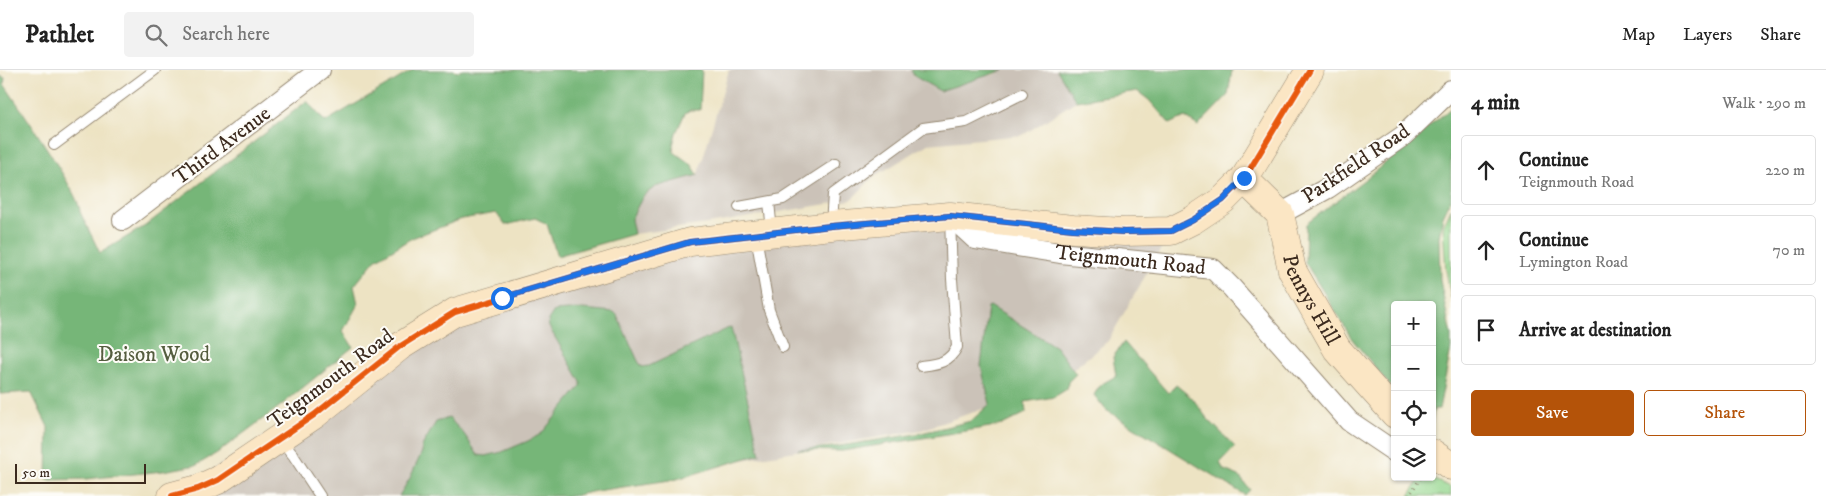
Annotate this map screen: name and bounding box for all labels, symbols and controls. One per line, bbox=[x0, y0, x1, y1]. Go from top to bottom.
search box bbox=[124, 12, 474, 57]
text: Pathlet bbox=[25, 20, 94, 50]
icon: search bbox=[142, 21, 170, 49]
text: Search here bbox=[182, 23, 270, 46]
text: Map bbox=[1622, 24, 1655, 46]
text: Layers bbox=[1683, 24, 1732, 46]
text: Share bbox=[1760, 24, 1801, 46]
text: 4 min bbox=[1471, 90, 1520, 116]
text: Walk · 290 m bbox=[1722, 93, 1806, 113]
street label: Third Avenue bbox=[168, 101, 276, 191]
street label: Parkfield Road bbox=[1297, 118, 1415, 210]
text: Continue bbox=[1519, 149, 1589, 172]
icon: ahead bbox=[1472, 156, 1500, 184]
text: 220 m bbox=[1765, 160, 1805, 180]
route end bbox=[1233, 167, 1256, 190]
text: Teignmouth Road bbox=[1519, 172, 1634, 192]
text: Continue bbox=[1519, 229, 1589, 252]
icon: ahead bbox=[1472, 236, 1500, 264]
street label: Teignmouth Road bbox=[1054, 240, 1207, 281]
text: 70 m bbox=[1773, 240, 1805, 260]
street label: Pennys Hill bbox=[1276, 252, 1345, 350]
text: Lymington Road bbox=[1519, 252, 1628, 272]
route start bbox=[491, 287, 514, 310]
map controls bbox=[1391, 301, 1436, 481]
button: + bbox=[1391, 301, 1436, 346]
icon: arrive bbox=[1472, 316, 1500, 344]
text: Arrive at destination bbox=[1519, 319, 1671, 342]
street label: Teignmouth Road bbox=[263, 323, 399, 435]
park label: Daison Wood bbox=[98, 342, 210, 368]
button: − bbox=[1391, 346, 1436, 391]
button: Save bbox=[1471, 390, 1634, 436]
button: Share bbox=[1644, 390, 1806, 436]
button: locate bbox=[1391, 391, 1436, 436]
button: layers bbox=[1391, 436, 1436, 481]
scale bar bbox=[15, 461, 146, 484]
text: 50 m bbox=[22, 464, 50, 482]

